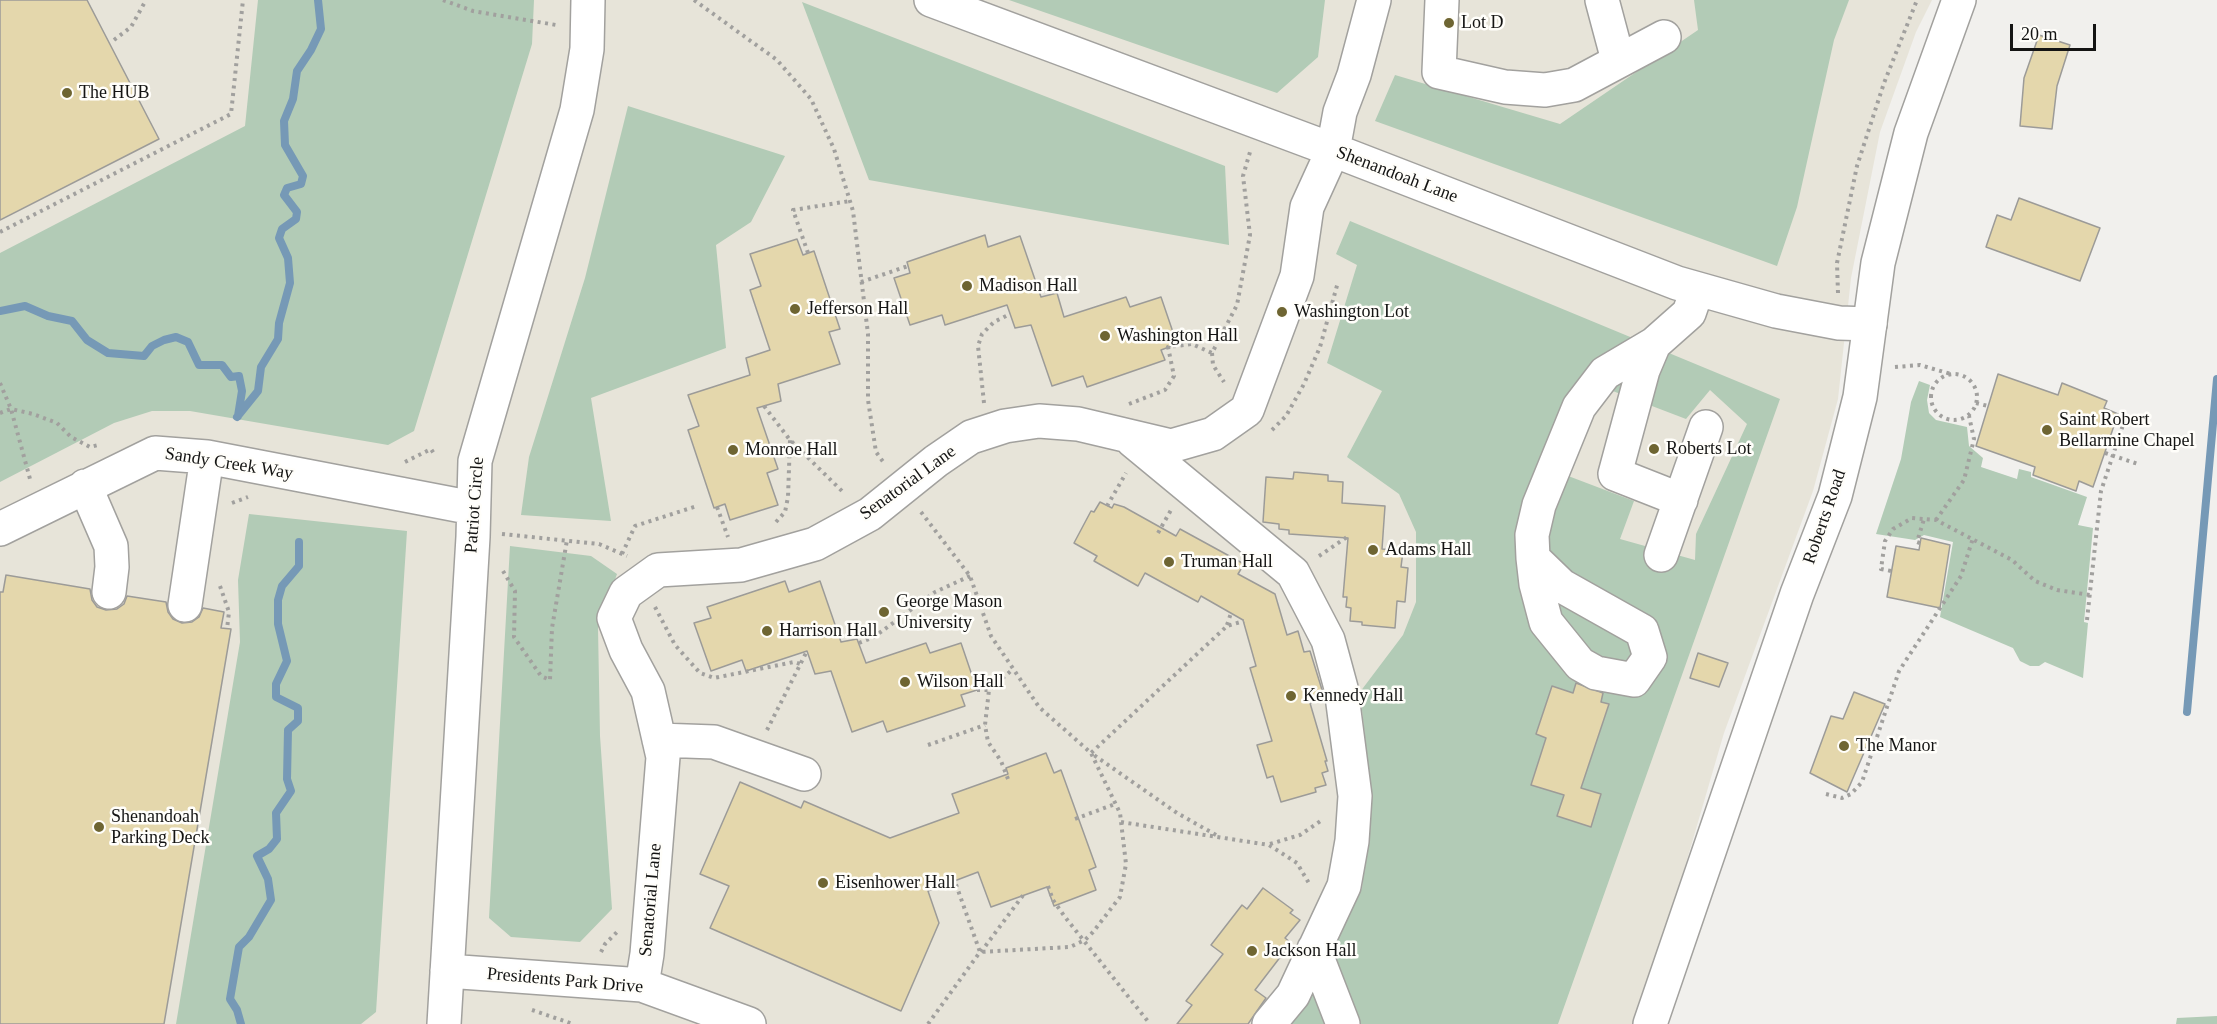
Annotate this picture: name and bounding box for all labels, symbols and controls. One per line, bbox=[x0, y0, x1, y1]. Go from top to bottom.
place label: Lot D bbox=[1461, 12, 1503, 34]
scale bar bbox=[2013, 12, 2098, 50]
marker: Lot D bbox=[1442, 16, 1456, 30]
text: 20 m bbox=[2021, 24, 2058, 44]
place label: The HUB bbox=[79, 82, 149, 104]
marker: The HUB bbox=[60, 86, 74, 100]
street label: Shenandoah Lane bbox=[1333, 142, 1461, 208]
place label: Madison Hall bbox=[979, 275, 1077, 297]
marker: Madison Hall bbox=[960, 279, 974, 293]
place label: Jefferson Hall bbox=[807, 298, 908, 320]
place label: Washington Lot bbox=[1294, 301, 1409, 323]
marker: Jefferson Hall bbox=[788, 302, 802, 316]
marker: Washington Lot bbox=[1275, 305, 1289, 319]
place label: Washington Hall bbox=[1117, 325, 1238, 347]
marker: Washington Hall bbox=[1098, 329, 1112, 343]
place label: Saint Robert Bellarmine Chapel bbox=[2059, 409, 2194, 452]
marker: Saint Robert Bellarmine Chapel bbox=[2040, 423, 2054, 437]
place label: Roberts Lot bbox=[1666, 438, 1751, 460]
place label: Monroe Hall bbox=[745, 439, 837, 461]
street label: Senatorial Lane bbox=[856, 441, 960, 525]
marker: Roberts Lot bbox=[1647, 442, 1661, 456]
street label: Sandy Creek Way bbox=[163, 443, 295, 485]
marker: Monroe Hall bbox=[726, 443, 740, 457]
street label: Patriot Circle bbox=[461, 456, 489, 554]
street label: Roberts Road bbox=[1799, 467, 1851, 567]
place label: Adams Hall bbox=[1385, 539, 1471, 561]
marker: Adams Hall bbox=[1366, 543, 1380, 557]
place label: Truman Hall bbox=[1181, 551, 1273, 573]
marker: Truman Hall bbox=[1162, 555, 1176, 569]
place label: George Mason University bbox=[896, 591, 1002, 634]
marker: George Mason University bbox=[877, 605, 891, 619]
place label: Harrison Hall bbox=[779, 620, 877, 642]
marker: Harrison Hall bbox=[760, 624, 774, 638]
place label: Wilson Hall bbox=[917, 671, 1004, 693]
marker: Wilson Hall bbox=[898, 675, 912, 689]
place label: Kennedy Hall bbox=[1303, 685, 1403, 707]
marker: Kennedy Hall bbox=[1284, 689, 1298, 703]
place label: The Manor bbox=[1856, 735, 1936, 757]
marker: The Manor bbox=[1837, 739, 1851, 753]
place label: Shenandoah Parking Deck bbox=[111, 806, 209, 848]
marker: Shenandoah Parking Deck bbox=[92, 820, 106, 834]
street label: Senatorial Lane bbox=[635, 843, 667, 957]
place label: Eisenhower Hall bbox=[835, 872, 955, 894]
marker: Eisenhower Hall bbox=[816, 876, 830, 890]
place label: Jackson Hall bbox=[1264, 940, 1356, 962]
marker: Jackson Hall bbox=[1245, 944, 1259, 958]
street label: Presidents Park Drive bbox=[486, 963, 644, 999]

